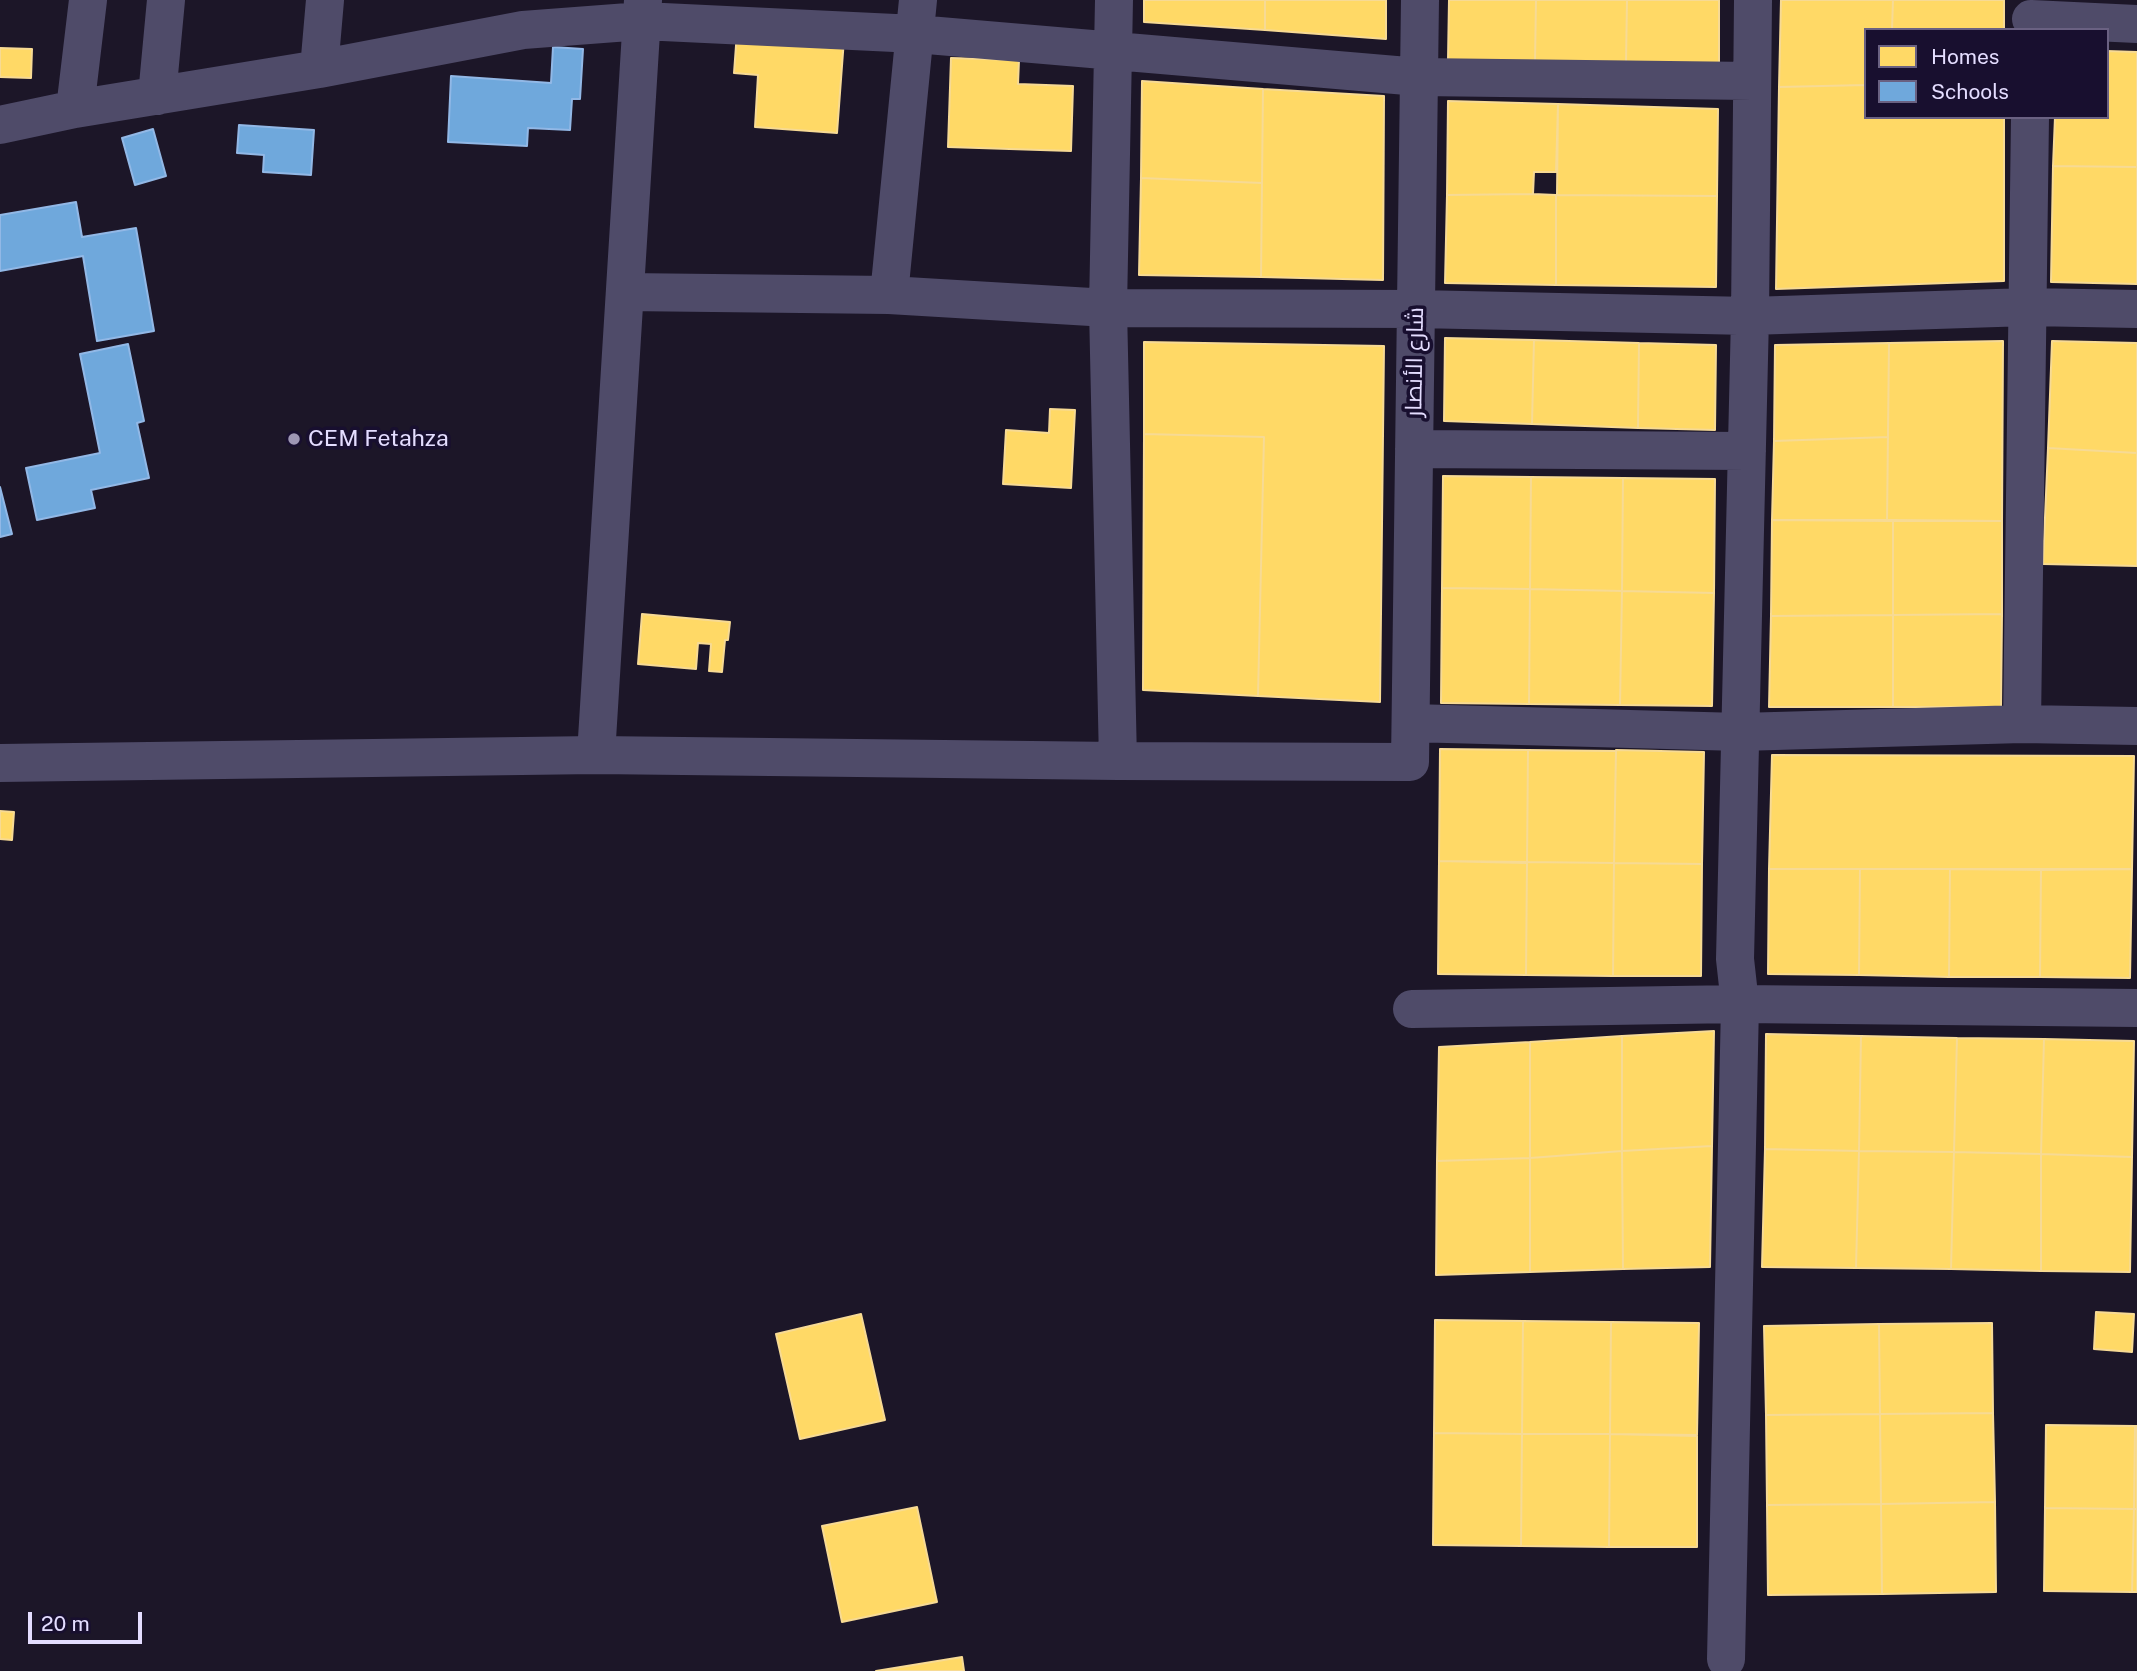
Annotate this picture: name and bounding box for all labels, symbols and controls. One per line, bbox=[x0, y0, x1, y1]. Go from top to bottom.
legend bbox=[1864, 28, 2109, 119]
text: Homes bbox=[1931, 44, 1999, 69]
text: Schools bbox=[1931, 79, 2009, 104]
street label: شارع الأنصار bbox=[1400, 307, 1430, 417]
place label: CEM Fetahza bbox=[308, 425, 449, 453]
marker: CEM Fetahza bbox=[286, 431, 302, 447]
scale bar bbox=[32, 1598, 145, 1642]
text: 20 m bbox=[41, 1611, 90, 1636]

